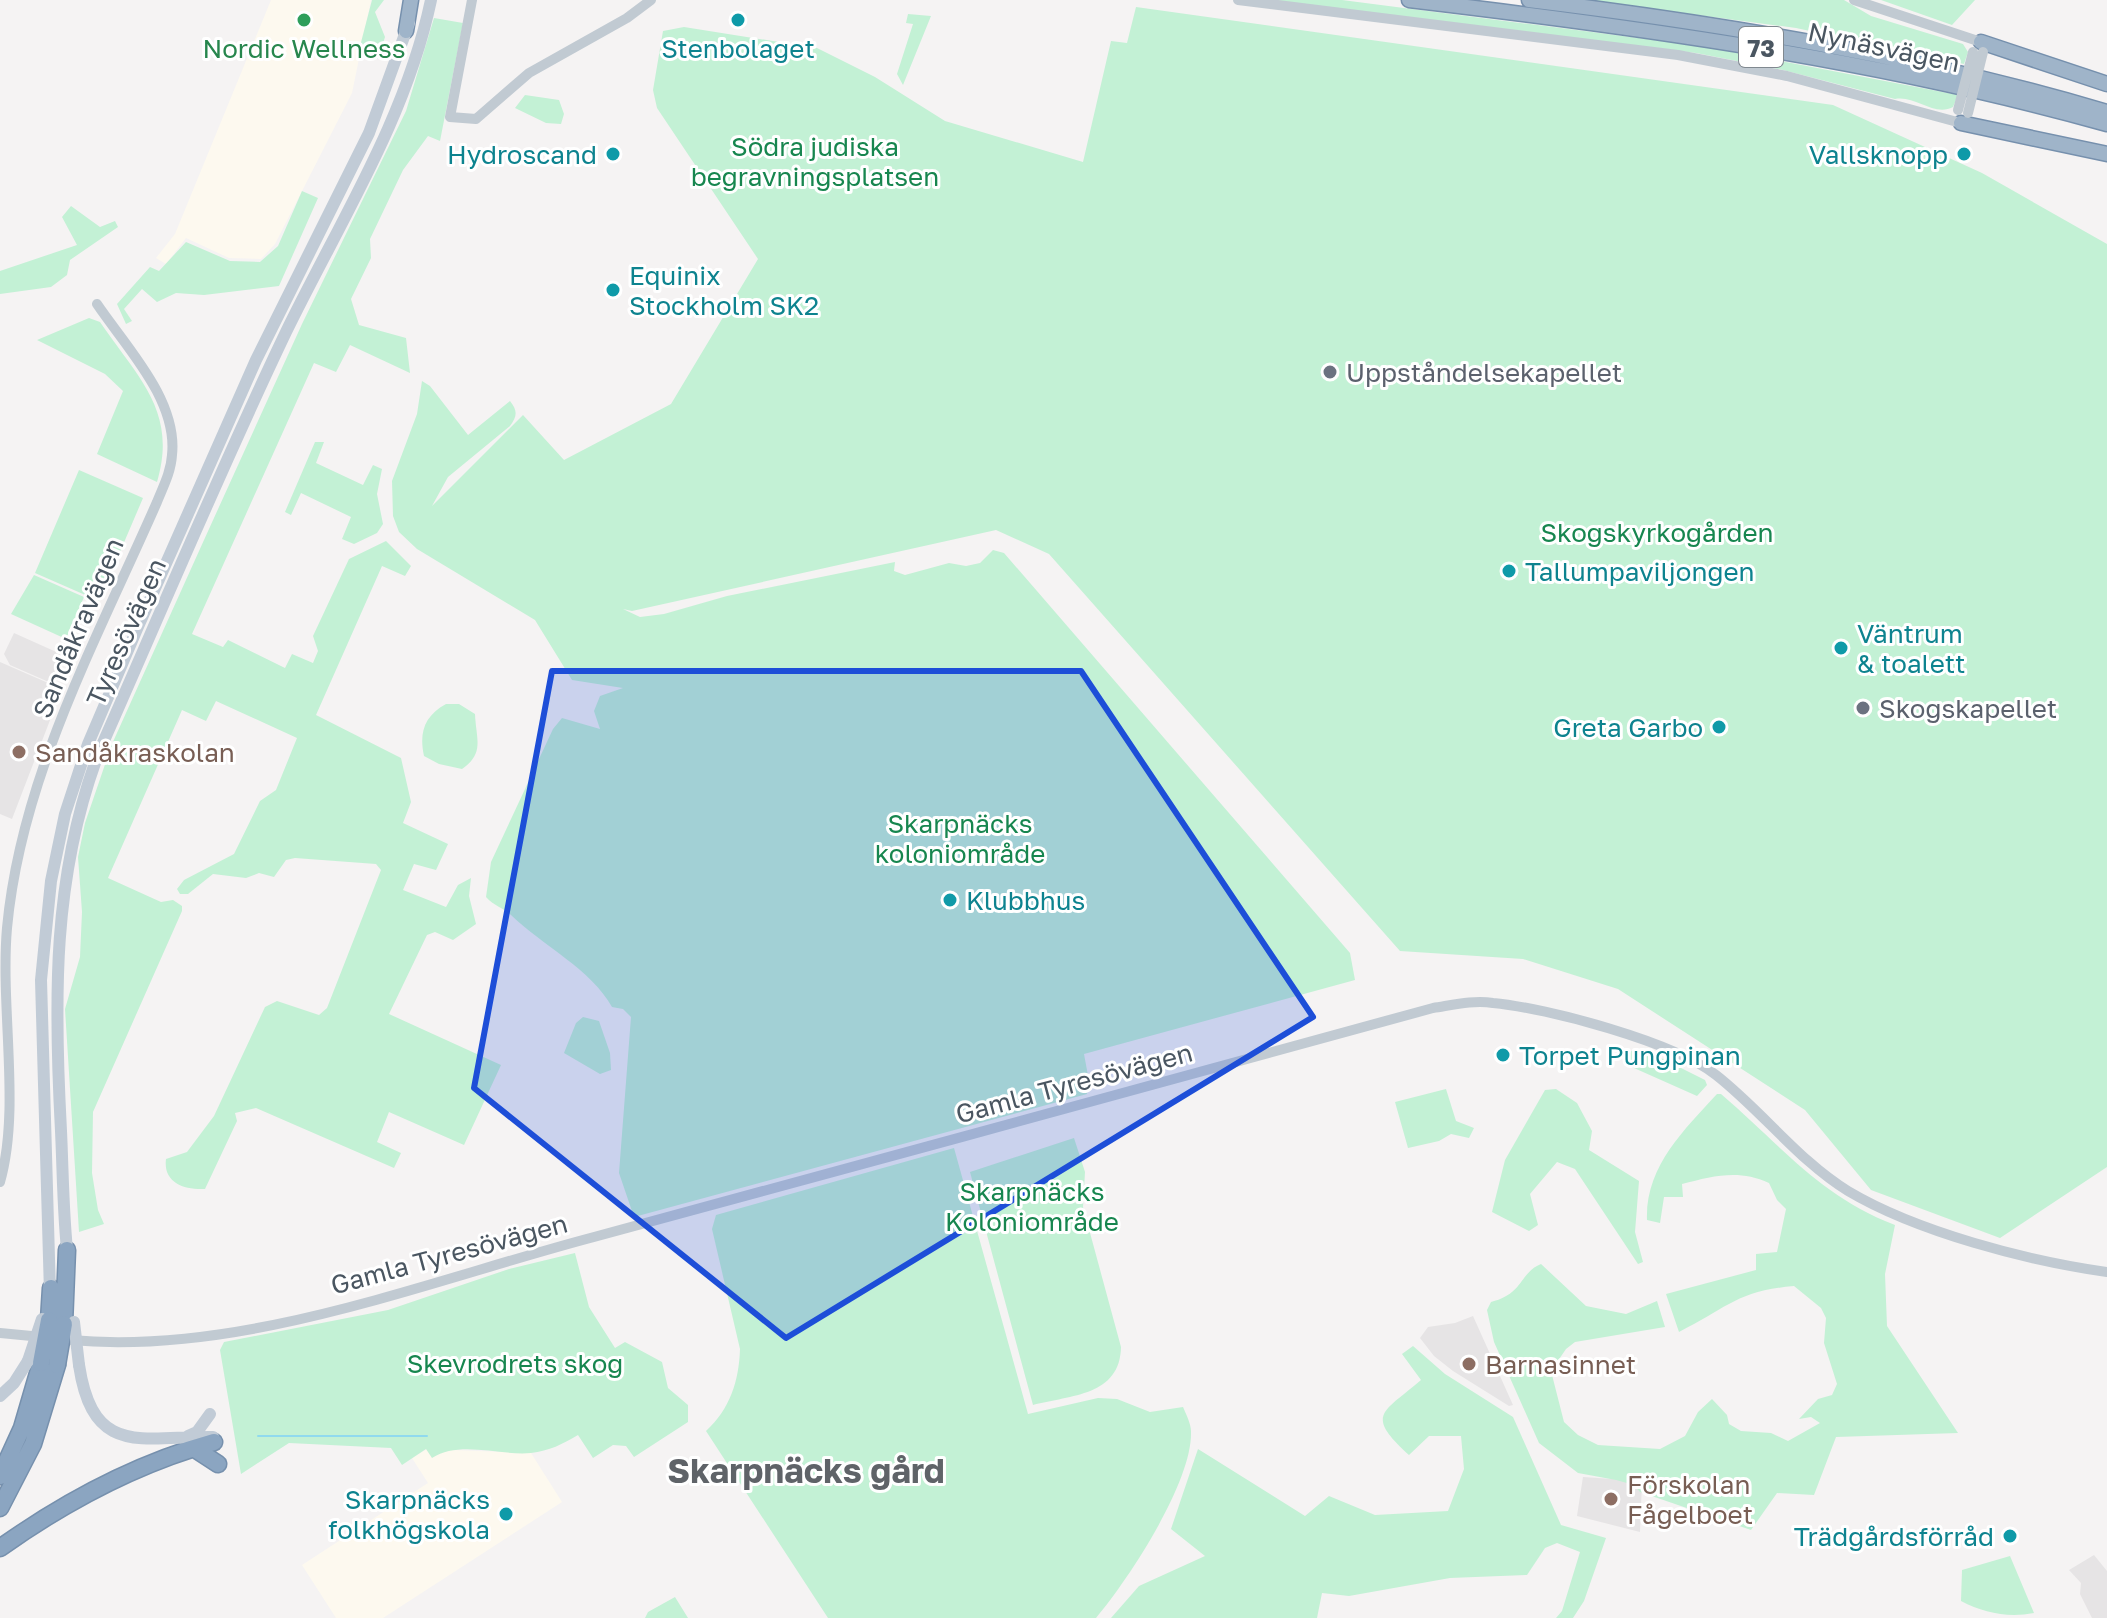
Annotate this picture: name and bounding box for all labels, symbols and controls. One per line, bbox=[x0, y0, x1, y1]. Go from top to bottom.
marker: Nordic Wellness bbox=[295, 11, 313, 29]
marker: Stenbolaget bbox=[729, 11, 747, 29]
street label: Nynäsvägen bbox=[1805, 16, 1963, 78]
road number: 73 bbox=[1739, 27, 1783, 67]
place label: Nordic Wellness bbox=[202, 33, 406, 64]
place label: Stenbolaget bbox=[661, 33, 815, 64]
park label: Södra judiska begravningsplatsen bbox=[691, 131, 939, 192]
place label: Hydroscand bbox=[447, 139, 597, 170]
place label: Vallsknopp bbox=[1809, 139, 1948, 170]
marker: Hydroscand bbox=[604, 145, 622, 163]
marker: Vallsknopp bbox=[1955, 145, 1973, 163]
place label: Equinix Stockholm SK2 bbox=[629, 260, 819, 321]
marker: Equinix Stockholm SK2 bbox=[604, 281, 622, 299]
place label: Uppståndelsekapellet bbox=[1346, 357, 1622, 388]
marker: Uppståndelsekapellet bbox=[1321, 363, 1339, 381]
park label: Skogskyrkogården bbox=[1540, 517, 1774, 548]
street label: Sandåkravägen bbox=[26, 533, 130, 723]
street label: Tyresövägen bbox=[80, 553, 172, 711]
place label: Tallumpaviljongen bbox=[1525, 556, 1754, 587]
marker: Tallumpaviljongen bbox=[1500, 562, 1518, 580]
place label: Väntrum & toalett bbox=[1857, 618, 1965, 679]
marker: Väntrum & toalett bbox=[1832, 639, 1850, 657]
place label: Skogskapellet bbox=[1879, 693, 2057, 724]
marker: Skogskapellet bbox=[1854, 699, 1872, 717]
place label: Greta Garbo bbox=[1553, 712, 1703, 743]
marker: Greta Garbo bbox=[1710, 718, 1728, 736]
place label: Sandåkraskolan bbox=[35, 737, 235, 768]
marker: Sandåkraskolan bbox=[10, 743, 28, 761]
park label: Skarpnäcks koloniområde bbox=[875, 808, 1045, 869]
place label: Klubbhus bbox=[966, 885, 1085, 916]
marker: Klubbhus bbox=[941, 891, 959, 909]
street label: Gamla Tyresövägen bbox=[952, 1036, 1196, 1130]
place label: Torpet Pungpinan bbox=[1519, 1040, 1741, 1071]
marker: Torpet Pungpinan bbox=[1494, 1046, 1512, 1064]
park label: Skarpnäcks Koloniområde bbox=[945, 1176, 1119, 1237]
street label: Gamla Tyresövägen bbox=[327, 1207, 571, 1301]
park label: Skevrodrets skog bbox=[407, 1348, 623, 1379]
place label: Barnasinnet bbox=[1485, 1349, 1636, 1380]
marker: Barnasinnet bbox=[1460, 1355, 1478, 1373]
district label: Skarpnäcks gård bbox=[667, 1450, 945, 1490]
place label: Förskolan Fågelboet bbox=[1627, 1469, 1753, 1530]
place label: Skarpnäcks folkhögskola bbox=[328, 1484, 490, 1545]
marker: Förskolan Fågelboet bbox=[1602, 1490, 1620, 1508]
marker: Skarpnäcks folkhögskola bbox=[497, 1505, 515, 1523]
place label: Trädgårdsförråd bbox=[1794, 1521, 1994, 1552]
marker: Trädgårdsförråd bbox=[2001, 1527, 2019, 1545]

